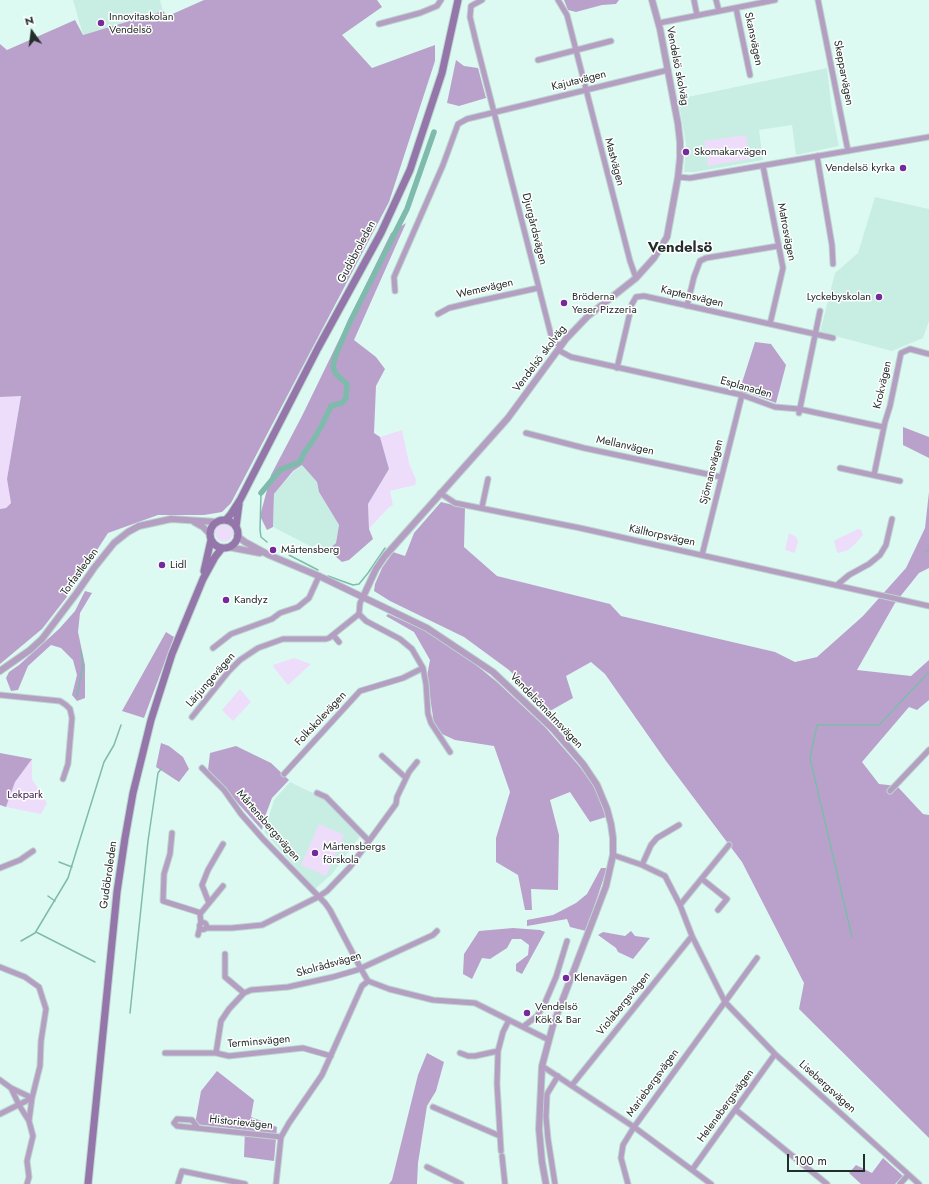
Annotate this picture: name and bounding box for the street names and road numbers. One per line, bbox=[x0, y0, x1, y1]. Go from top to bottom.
street label: Skansvägen bbox=[741, 11, 765, 67]
street label: Vendelsö skolväg bbox=[663, 25, 691, 107]
street label: Skepparvägen bbox=[830, 39, 856, 107]
street label: Kajutavägen bbox=[550, 68, 608, 94]
street label: Mastvägen bbox=[601, 137, 627, 187]
street label: Djurgårdsvägen bbox=[519, 192, 549, 266]
street label: Matrosvägen bbox=[774, 202, 798, 262]
street label: Gudöbroleden bbox=[335, 219, 379, 285]
street label: Wemevägen bbox=[455, 276, 515, 302]
street label: Kaptensvägen bbox=[659, 283, 725, 311]
street label: Vendelsö skolväg bbox=[511, 323, 569, 395]
street label: Krokvägen bbox=[871, 360, 895, 410]
street label: Esplanaden bbox=[719, 374, 773, 402]
street label: Mellanvägen bbox=[595, 433, 655, 459]
street label: Sjömansvägen bbox=[698, 438, 726, 506]
street label: Källtorpsvägen bbox=[628, 523, 696, 549]
street label: Torfastleden bbox=[58, 546, 102, 598]
street label: Lärjungevägen bbox=[184, 650, 238, 710]
street label: Vendelsömalmsvägen bbox=[507, 670, 585, 752]
street label: Folkskolevägen bbox=[292, 689, 350, 749]
street label: Mårtensbergsvägen bbox=[233, 787, 303, 865]
street label: Gudöbroleden bbox=[98, 840, 120, 910]
street label: Skolrådsvägen bbox=[295, 949, 363, 981]
street label: Violabergsvägen bbox=[594, 970, 654, 1038]
street label: Terminsvägen bbox=[227, 1033, 291, 1051]
street label: Mariebergsvägen bbox=[624, 1047, 682, 1119]
street label: Lisebergsvägen bbox=[796, 1058, 858, 1116]
street label: Helenebergsvägen bbox=[695, 1067, 757, 1145]
street label: Historievägen bbox=[209, 1113, 273, 1133]

